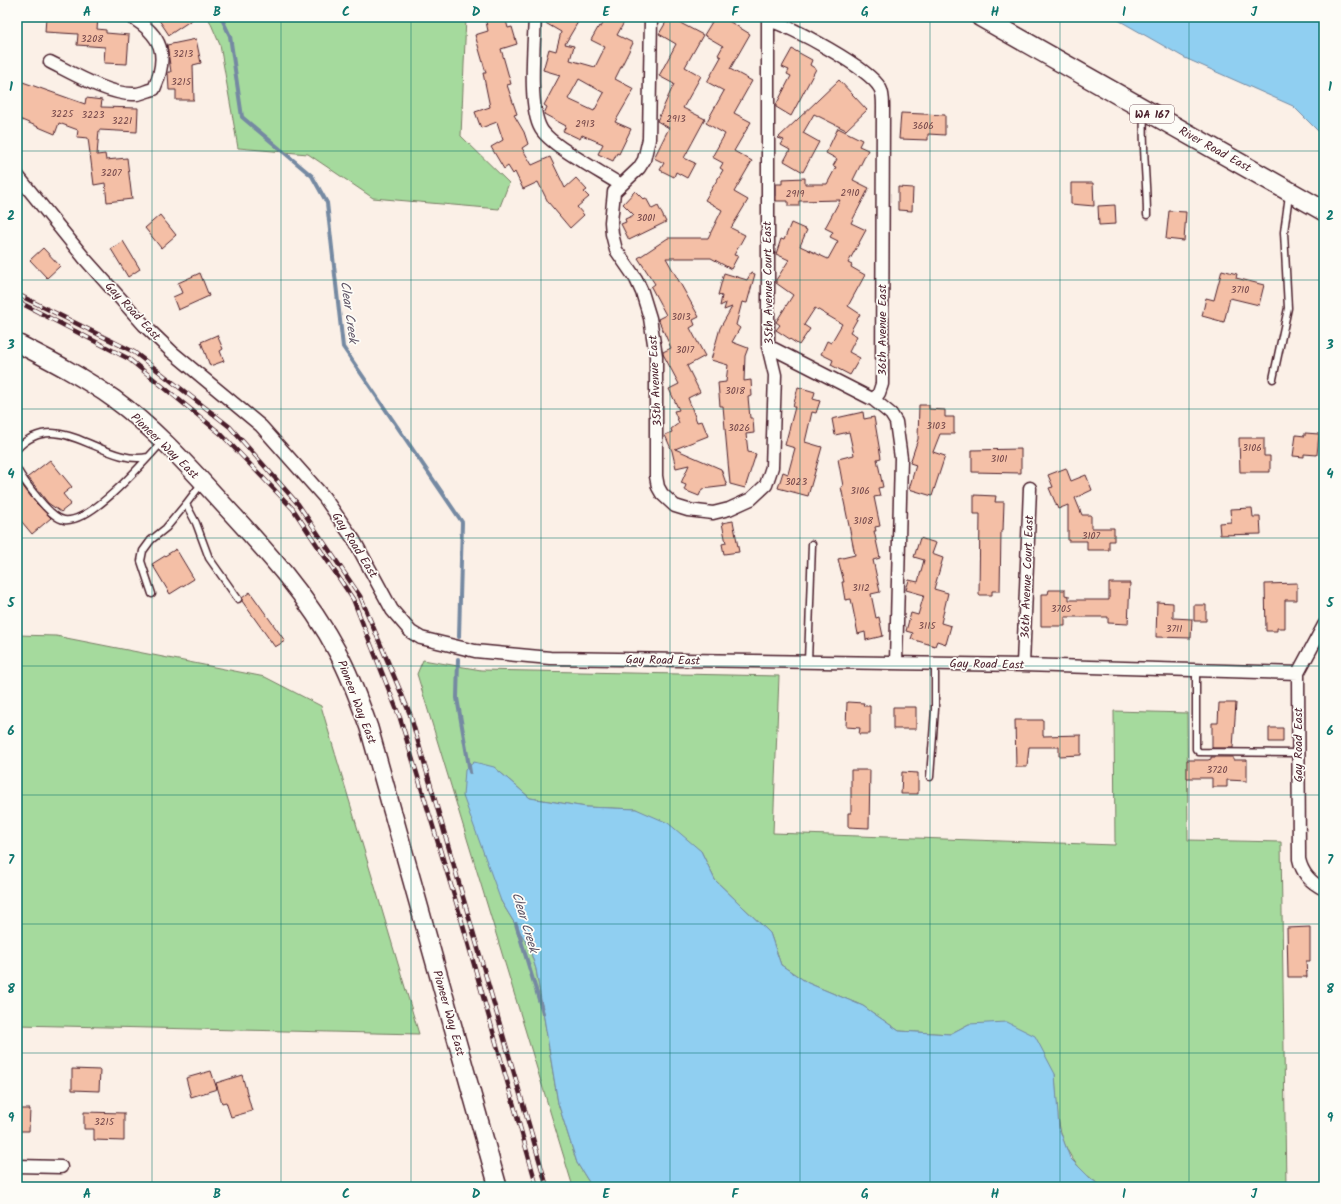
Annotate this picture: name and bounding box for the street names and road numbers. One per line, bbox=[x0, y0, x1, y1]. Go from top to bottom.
road number: WA 167 bbox=[1130, 105, 1174, 123]
street label: River Road East bbox=[1175, 122, 1255, 177]
street label: 35th Avenue Court East bbox=[758, 221, 779, 345]
street label: Gay Road East bbox=[100, 278, 165, 345]
street label: 36th Avenue East bbox=[873, 284, 892, 376]
street label: 35th Avenue East bbox=[644, 334, 667, 427]
street label: Pioneer Way East bbox=[126, 409, 203, 484]
street label: Gay Road East bbox=[327, 509, 383, 582]
street label: 36th Avenue Court East bbox=[1016, 514, 1039, 639]
street label: Gay Road East bbox=[625, 650, 701, 671]
street label: Gay Road East bbox=[949, 654, 1025, 675]
street label: Pioneer Way East bbox=[332, 657, 381, 747]
street label: Gay Road East bbox=[1289, 707, 1308, 782]
street label: Pioneer Way East bbox=[427, 968, 470, 1059]

